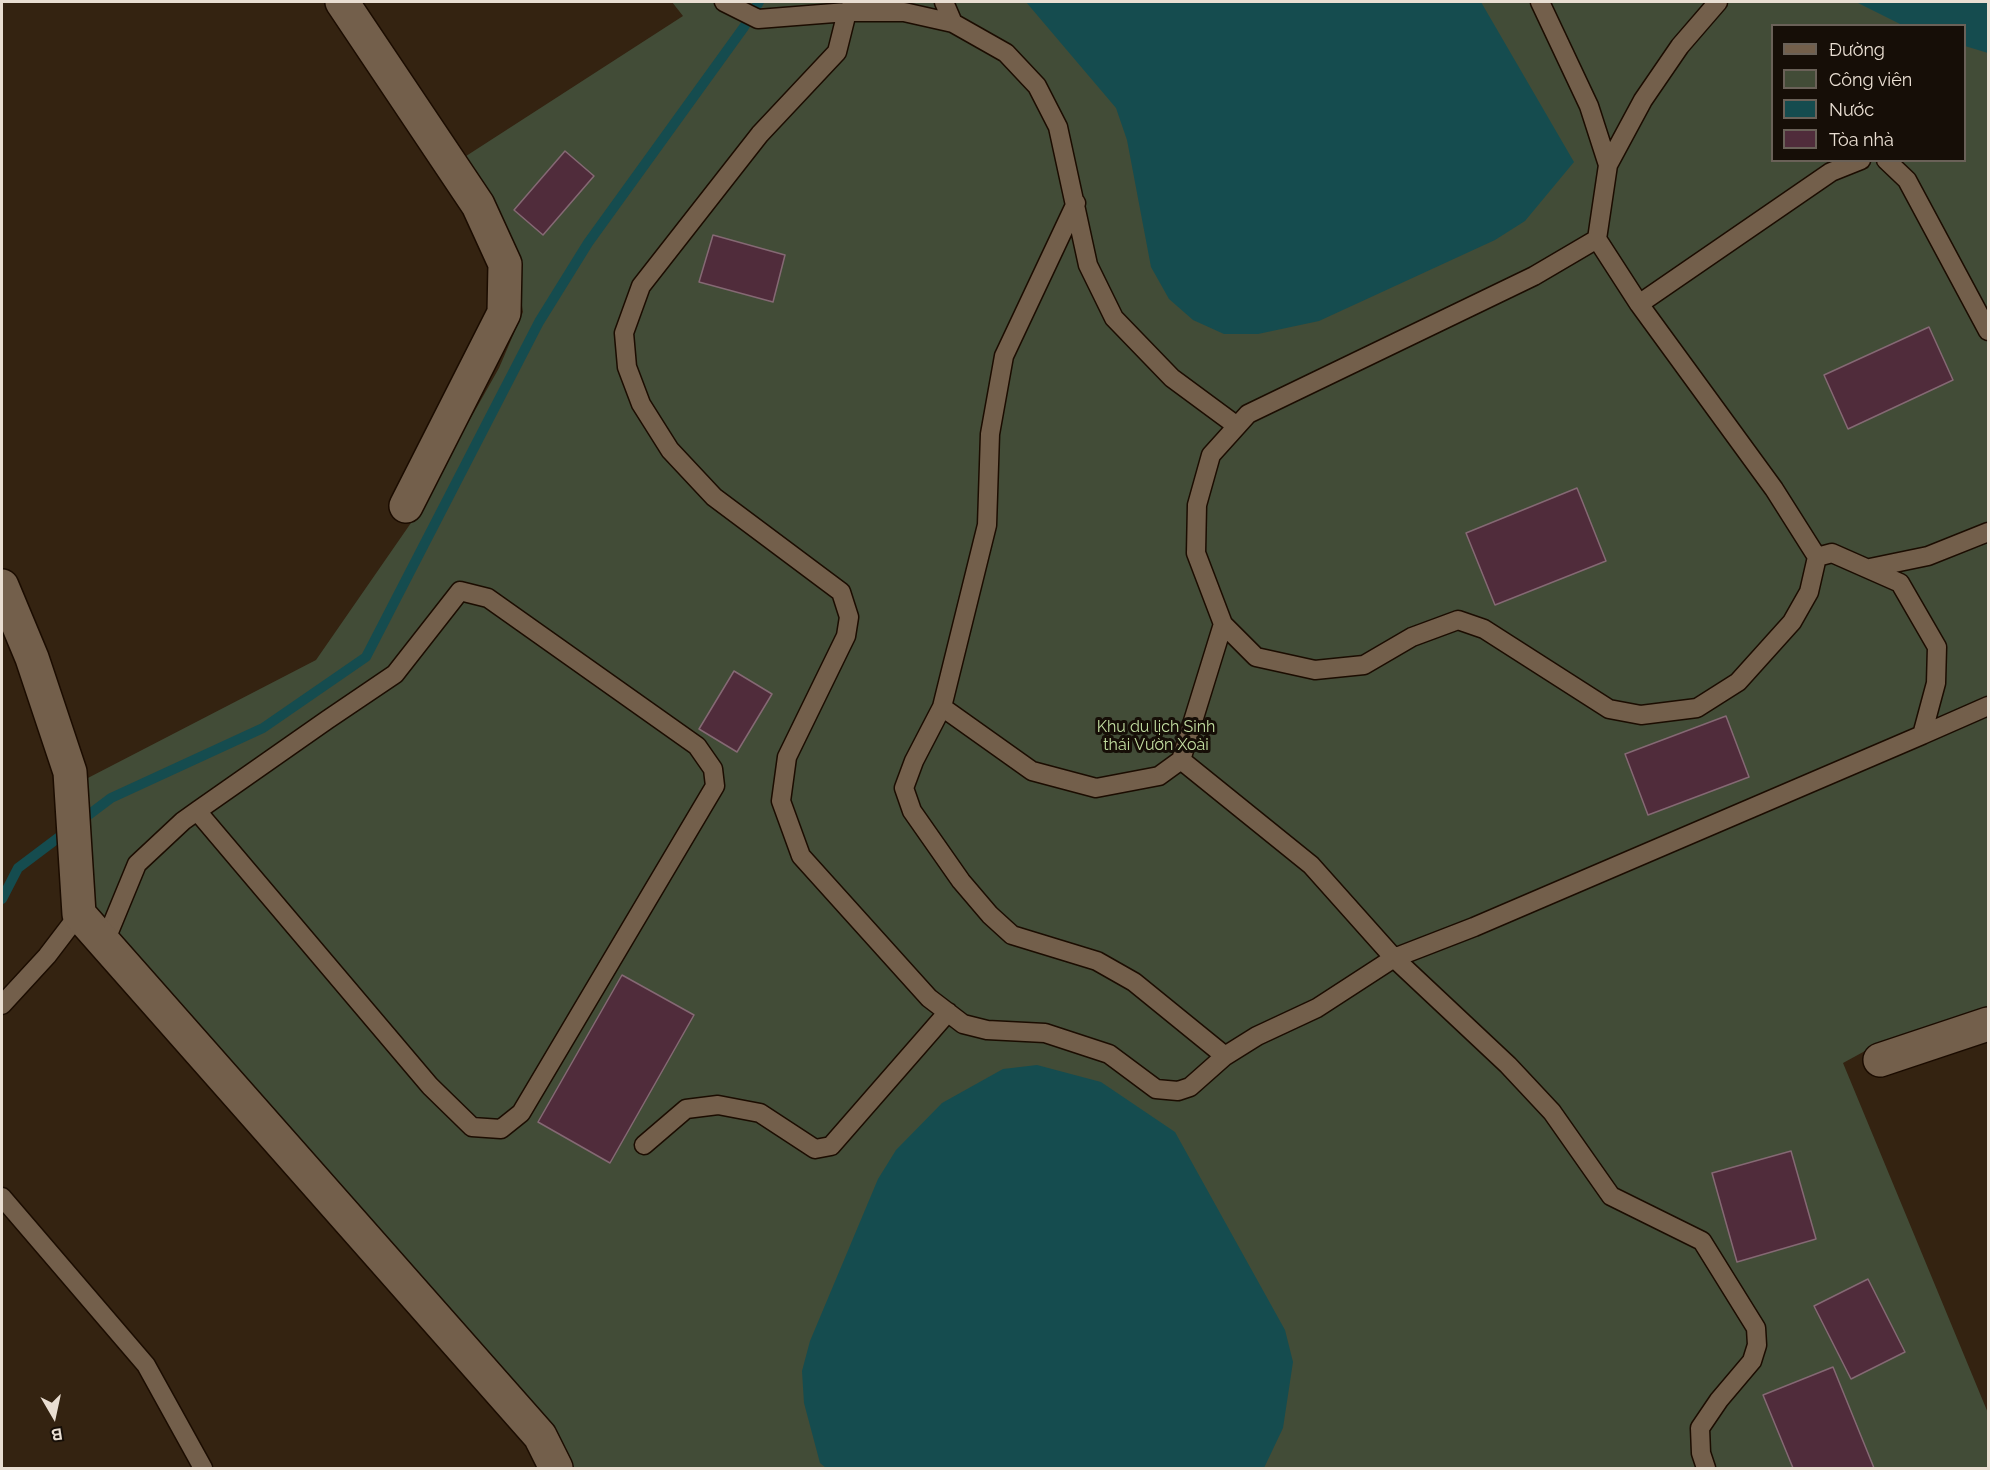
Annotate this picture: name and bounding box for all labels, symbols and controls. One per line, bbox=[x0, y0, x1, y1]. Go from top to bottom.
legend bbox=[1771, 24, 1966, 162]
text: Đường bbox=[1829, 39, 1885, 60]
text: Công viên bbox=[1829, 69, 1912, 90]
text: Nước bbox=[1829, 99, 1874, 120]
text: Tòa nhà bbox=[1829, 129, 1894, 150]
park label: Khu du lịch Sinh thái Vườn Xoài bbox=[1097, 717, 1215, 755]
north arrow bbox=[24, 1386, 84, 1446]
text: B bbox=[50, 1424, 64, 1445]

